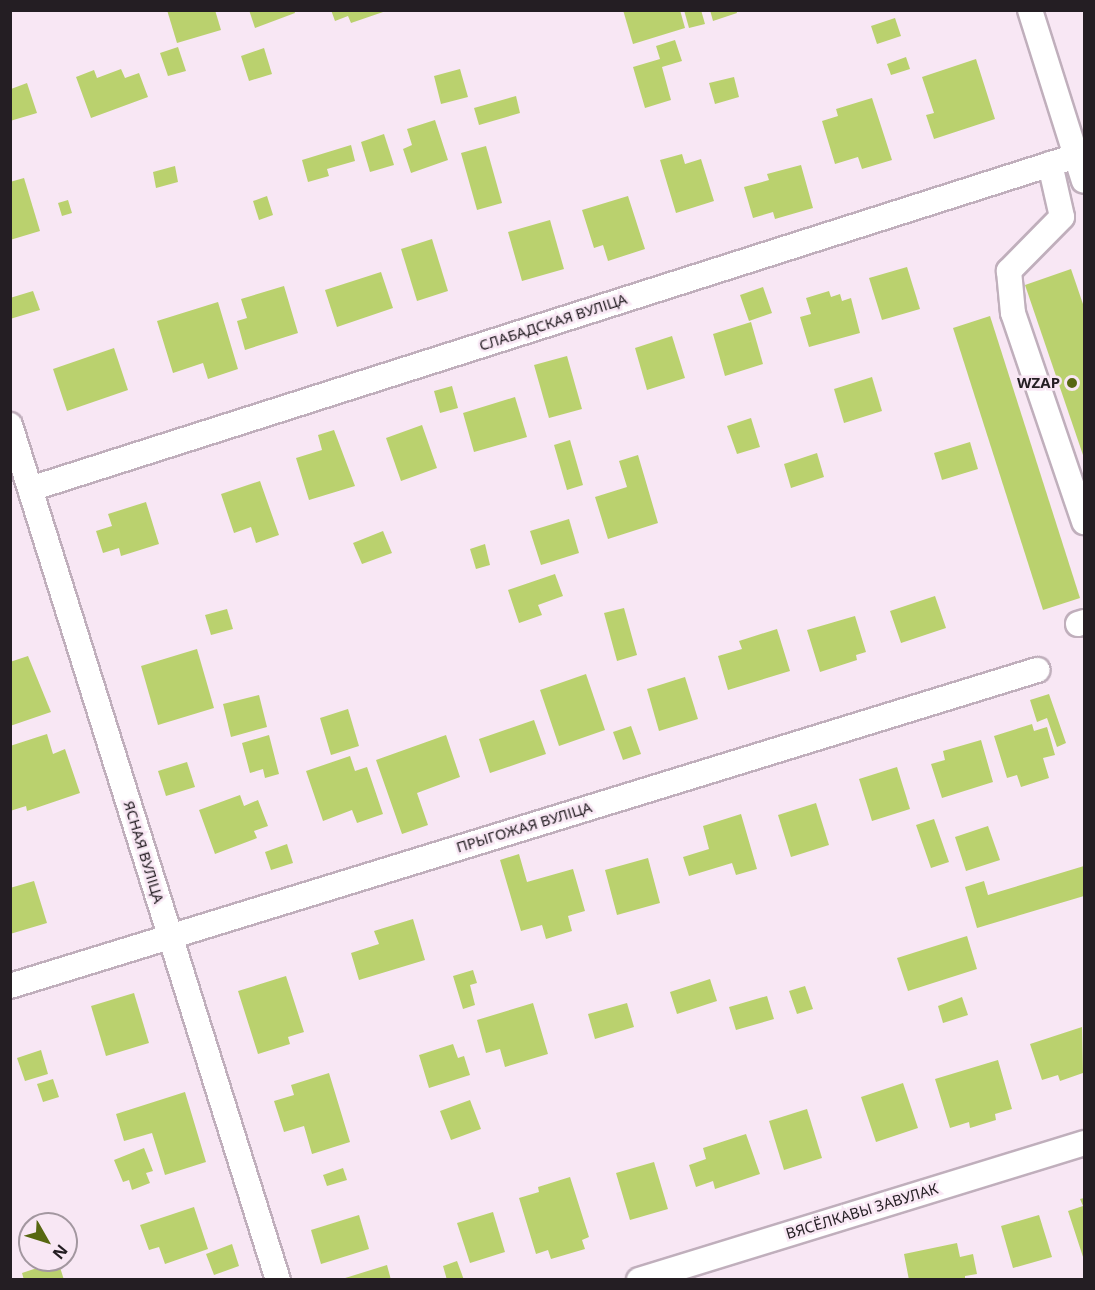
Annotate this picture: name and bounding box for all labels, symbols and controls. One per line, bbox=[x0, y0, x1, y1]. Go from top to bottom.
street label: СЛАБАДСКАЯ ВУЛІЦА bbox=[477, 290, 629, 354]
place label: WZAP bbox=[1017, 374, 1060, 392]
marker: WZAP bbox=[1065, 376, 1079, 390]
street label: ЯСНАЯ ВУЛІЦА bbox=[120, 798, 168, 906]
street label: ПРЫГОЖАЯ ВУЛІЦА bbox=[454, 798, 594, 856]
street label: ВЯСЁЛКАВЫ ЗАВУЛАК bbox=[784, 1179, 940, 1243]
north arrow bbox=[18, 1212, 78, 1272]
text: N bbox=[48, 1240, 73, 1264]

